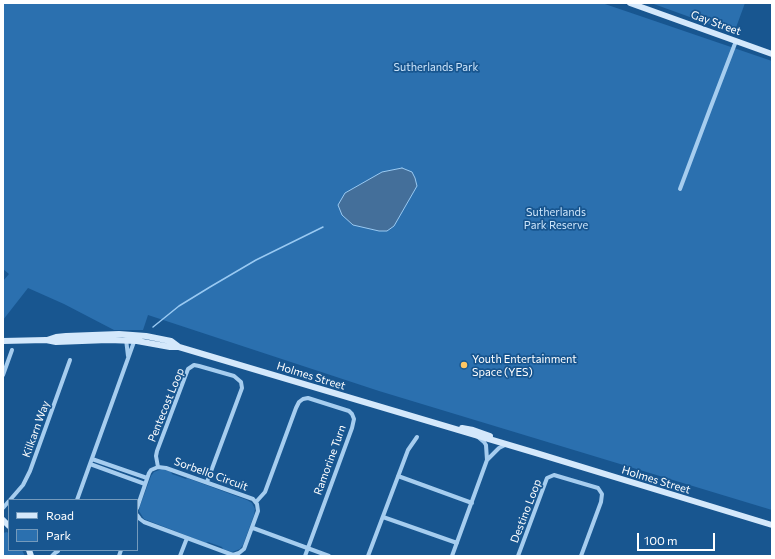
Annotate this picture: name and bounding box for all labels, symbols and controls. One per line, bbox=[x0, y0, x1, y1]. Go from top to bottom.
street label: Gay Street bbox=[689, 8, 743, 38]
park label: Sutherlands Park bbox=[394, 60, 478, 74]
park label: Sutherlands Park Reserve bbox=[524, 205, 588, 231]
place label: Youth Entertainment Space (YES) bbox=[472, 352, 577, 378]
street label: Holmes Street bbox=[275, 359, 347, 393]
marker: Youth Entertainment Space (YES) bbox=[459, 360, 469, 370]
street label: Pentecost Loop bbox=[145, 366, 187, 444]
street label: Kilkarn Way bbox=[20, 399, 52, 459]
street label: Ramorine Turn bbox=[311, 423, 349, 497]
street label: Sorbello Circuit bbox=[172, 455, 250, 493]
street label: Holmes Street bbox=[620, 463, 692, 497]
street label: Destino Loop bbox=[508, 477, 544, 545]
legend bbox=[8, 499, 138, 551]
text: Road bbox=[46, 508, 74, 522]
scale bar bbox=[639, 525, 717, 551]
text: Park bbox=[46, 528, 71, 542]
text: 100 m bbox=[644, 533, 678, 547]

